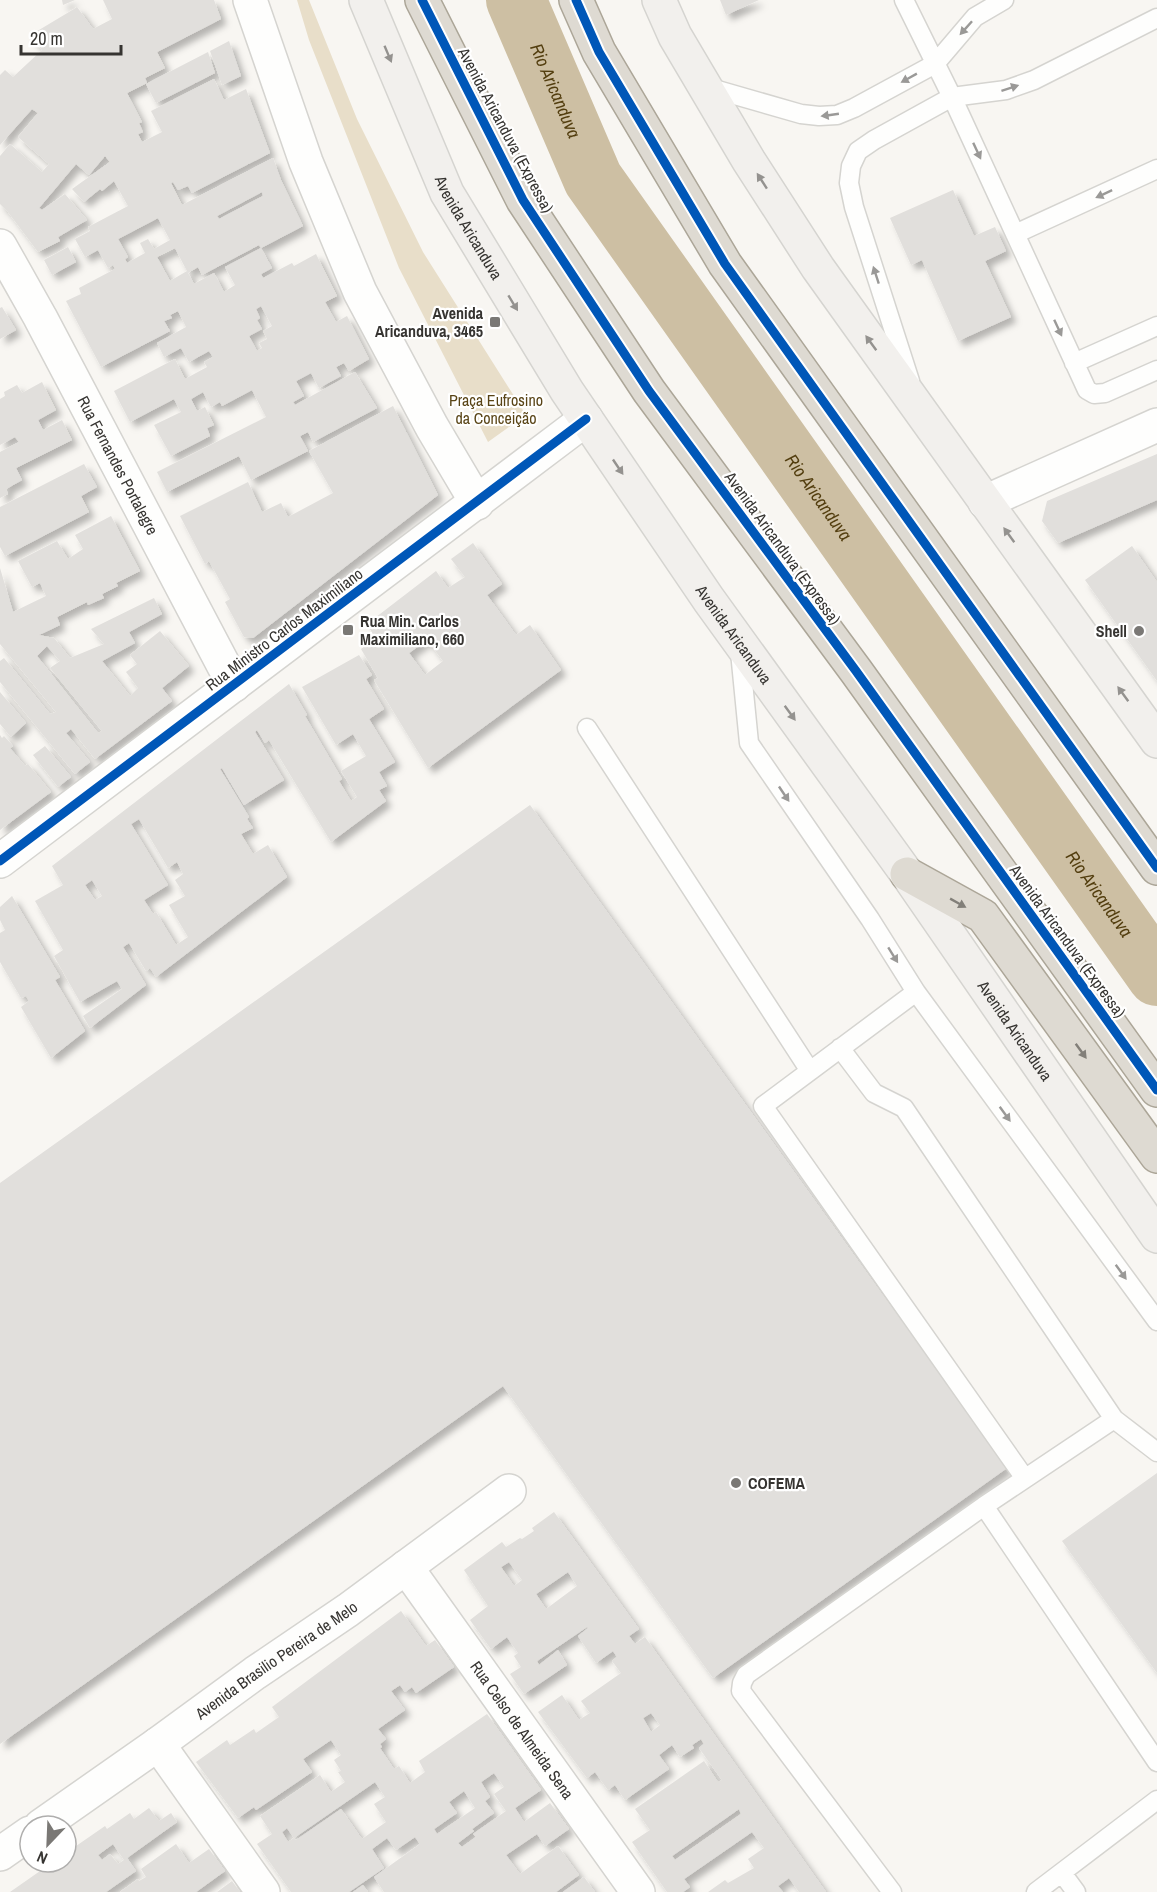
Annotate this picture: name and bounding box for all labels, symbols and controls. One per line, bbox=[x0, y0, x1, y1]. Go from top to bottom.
scale bar bbox=[21, 18, 122, 56]
one-way arrow bbox=[959, 20, 973, 35]
text: 20 m bbox=[30, 26, 63, 51]
water label: Rio Aricanduva bbox=[524, 39, 587, 142]
street label: Avenida Aricanduva (Expressa) bbox=[453, 43, 559, 217]
one-way arrow bbox=[383, 46, 393, 64]
one-way arrow bbox=[901, 73, 918, 83]
one-way arrow bbox=[1001, 83, 1019, 93]
one-way arrow bbox=[821, 110, 840, 119]
one-way arrow bbox=[972, 142, 981, 159]
street label: Avenida Aricanduva bbox=[430, 171, 508, 284]
one-way arrow bbox=[757, 173, 768, 189]
one-way arrow bbox=[1096, 189, 1113, 198]
one-way arrow bbox=[871, 266, 881, 284]
one-way arrow bbox=[508, 295, 519, 311]
place label: Avenida Aricanduva, 3465 bbox=[375, 302, 484, 342]
marker: Avenida Aricanduva, 3465 bbox=[488, 315, 502, 329]
one-way arrow bbox=[1053, 319, 1063, 337]
one-way arrow bbox=[865, 335, 877, 351]
park label: Praça Eufrosino da Conceição bbox=[449, 389, 543, 429]
street label: Rua Fernandes Portalegre bbox=[72, 392, 164, 538]
water label: Rio Aricanduva bbox=[779, 449, 858, 546]
one-way arrow bbox=[613, 458, 624, 475]
street label: Avenida Aricanduva (Expressa) bbox=[719, 466, 846, 629]
one-way arrow bbox=[1003, 528, 1015, 544]
street label: Rua Ministro Carlos Maximiliano bbox=[201, 563, 367, 695]
street label: Avenida Aricanduva bbox=[690, 580, 778, 689]
place label: Rua Min. Carlos Maximiliano, 660 bbox=[360, 610, 464, 650]
place label: Shell bbox=[1096, 620, 1127, 642]
marker: Rua Min. Carlos Maximiliano, 660 bbox=[341, 623, 355, 637]
marker: Shell bbox=[1132, 624, 1146, 638]
one-way arrow bbox=[1117, 686, 1129, 702]
one-way arrow bbox=[784, 704, 796, 720]
one-way arrow bbox=[778, 785, 790, 801]
water label: Rio Aricanduva bbox=[1060, 846, 1139, 942]
street label: Avenida Aricanduva (Expressa) bbox=[1004, 859, 1131, 1022]
one-way arrow bbox=[950, 898, 967, 908]
one-way arrow bbox=[887, 947, 898, 963]
street label: Avenida Aricanduva bbox=[972, 975, 1058, 1086]
one-way arrow bbox=[1075, 1043, 1087, 1059]
one-way arrow bbox=[999, 1107, 1011, 1122]
one-way arrow bbox=[1114, 1264, 1126, 1279]
place label: COFEMA bbox=[748, 1472, 805, 1494]
marker: COFEMA bbox=[729, 1476, 743, 1490]
street label: Avenida Brasilio Pereira de Melo bbox=[190, 1596, 362, 1725]
street label: Rua Celso de Almeida Sena bbox=[465, 1656, 579, 1804]
north arrow bbox=[18, 1814, 78, 1874]
text: N bbox=[33, 1846, 51, 1870]

